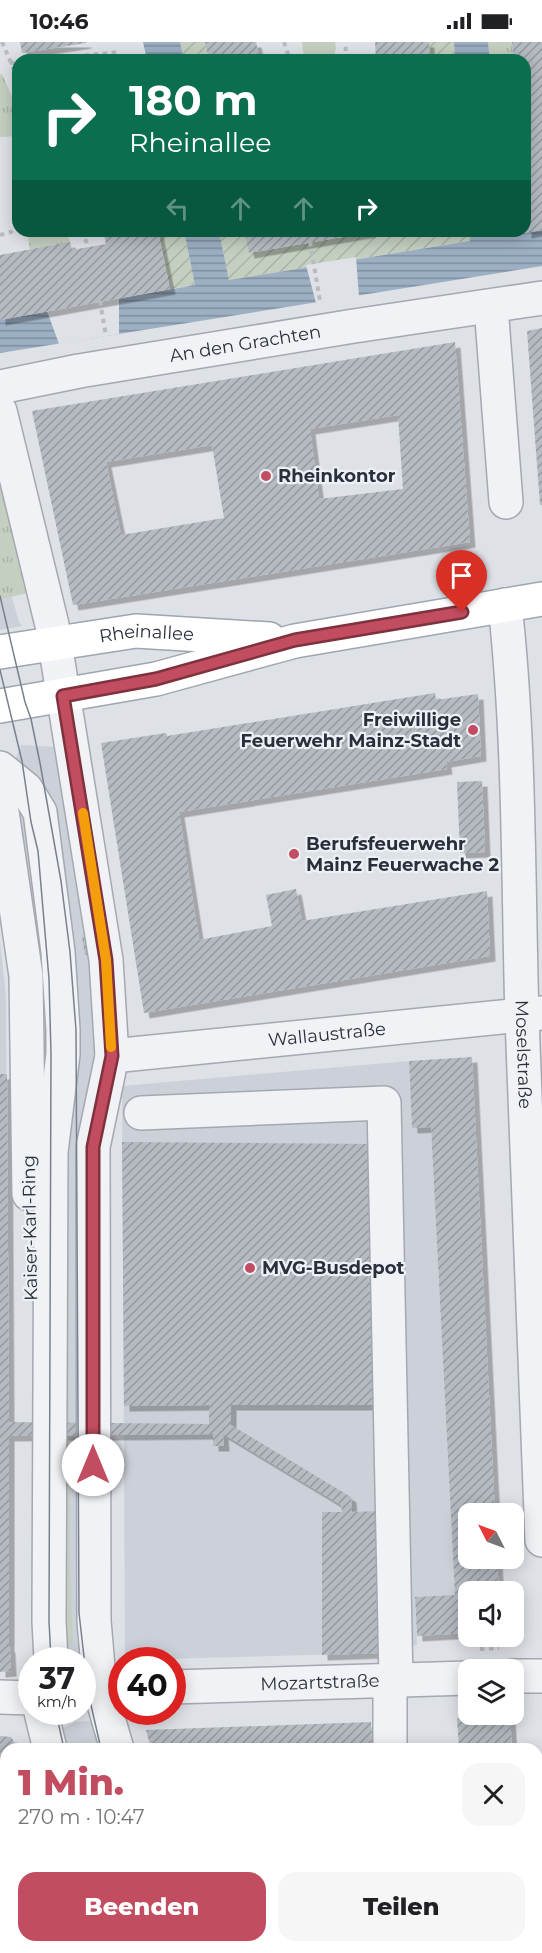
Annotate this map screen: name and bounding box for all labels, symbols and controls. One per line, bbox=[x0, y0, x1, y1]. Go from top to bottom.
text: 10:46 bbox=[30, 8, 89, 35]
text: 180 m bbox=[129, 74, 258, 126]
icon: right bbox=[30, 78, 108, 156]
text: Rheinallee bbox=[129, 126, 272, 159]
icon: left bbox=[161, 192, 194, 225]
icon: ahead bbox=[224, 192, 257, 225]
icon: ahead bbox=[287, 192, 320, 225]
icon: right bbox=[350, 192, 383, 225]
street label: An den Grachten bbox=[168, 321, 322, 367]
place label: Rheinkontor bbox=[278, 465, 396, 487]
marker: Rheinkontor bbox=[259, 469, 273, 483]
pin bbox=[436, 550, 487, 612]
icon: arrive bbox=[445, 559, 478, 592]
street label: Rheinallee bbox=[98, 620, 195, 648]
place label: Freiwillige Feuerwehr Mainz-Stadt bbox=[241, 709, 461, 752]
marker: Freiwillige Feuerwehr Mainz-Stadt bbox=[466, 723, 480, 737]
place label: Berufsfeuerwehr Mainz Feuerwache 2 bbox=[306, 833, 500, 876]
marker: Berufsfeuerwehr Mainz Feuerwache 2 bbox=[287, 847, 301, 861]
street label: Moselstraße bbox=[511, 1000, 536, 1110]
street label: Wallaustraße bbox=[267, 1018, 387, 1051]
street label: Kaiser-Karl-Ring bbox=[18, 1155, 42, 1301]
place label: MVG-Busdepot bbox=[262, 1257, 404, 1279]
marker: MVG-Busdepot bbox=[243, 1261, 257, 1275]
position arrow bbox=[61, 1433, 125, 1497]
north arrow bbox=[458, 1503, 524, 1569]
map controls bbox=[458, 1503, 524, 1725]
button: sound bbox=[458, 1581, 524, 1647]
speed limit sign: 40 bbox=[108, 1647, 186, 1725]
button: layers bbox=[458, 1659, 524, 1725]
text: 37 bbox=[39, 1660, 75, 1697]
street label: Mozartstraße bbox=[260, 1670, 380, 1695]
text: km/h bbox=[37, 1692, 77, 1711]
text: 1 Min. bbox=[18, 1760, 124, 1804]
button: close bbox=[462, 1763, 525, 1826]
text: 270 m · 10:47 bbox=[18, 1805, 145, 1829]
button: Beenden bbox=[18, 1872, 266, 1941]
button: Teilen bbox=[278, 1872, 525, 1941]

